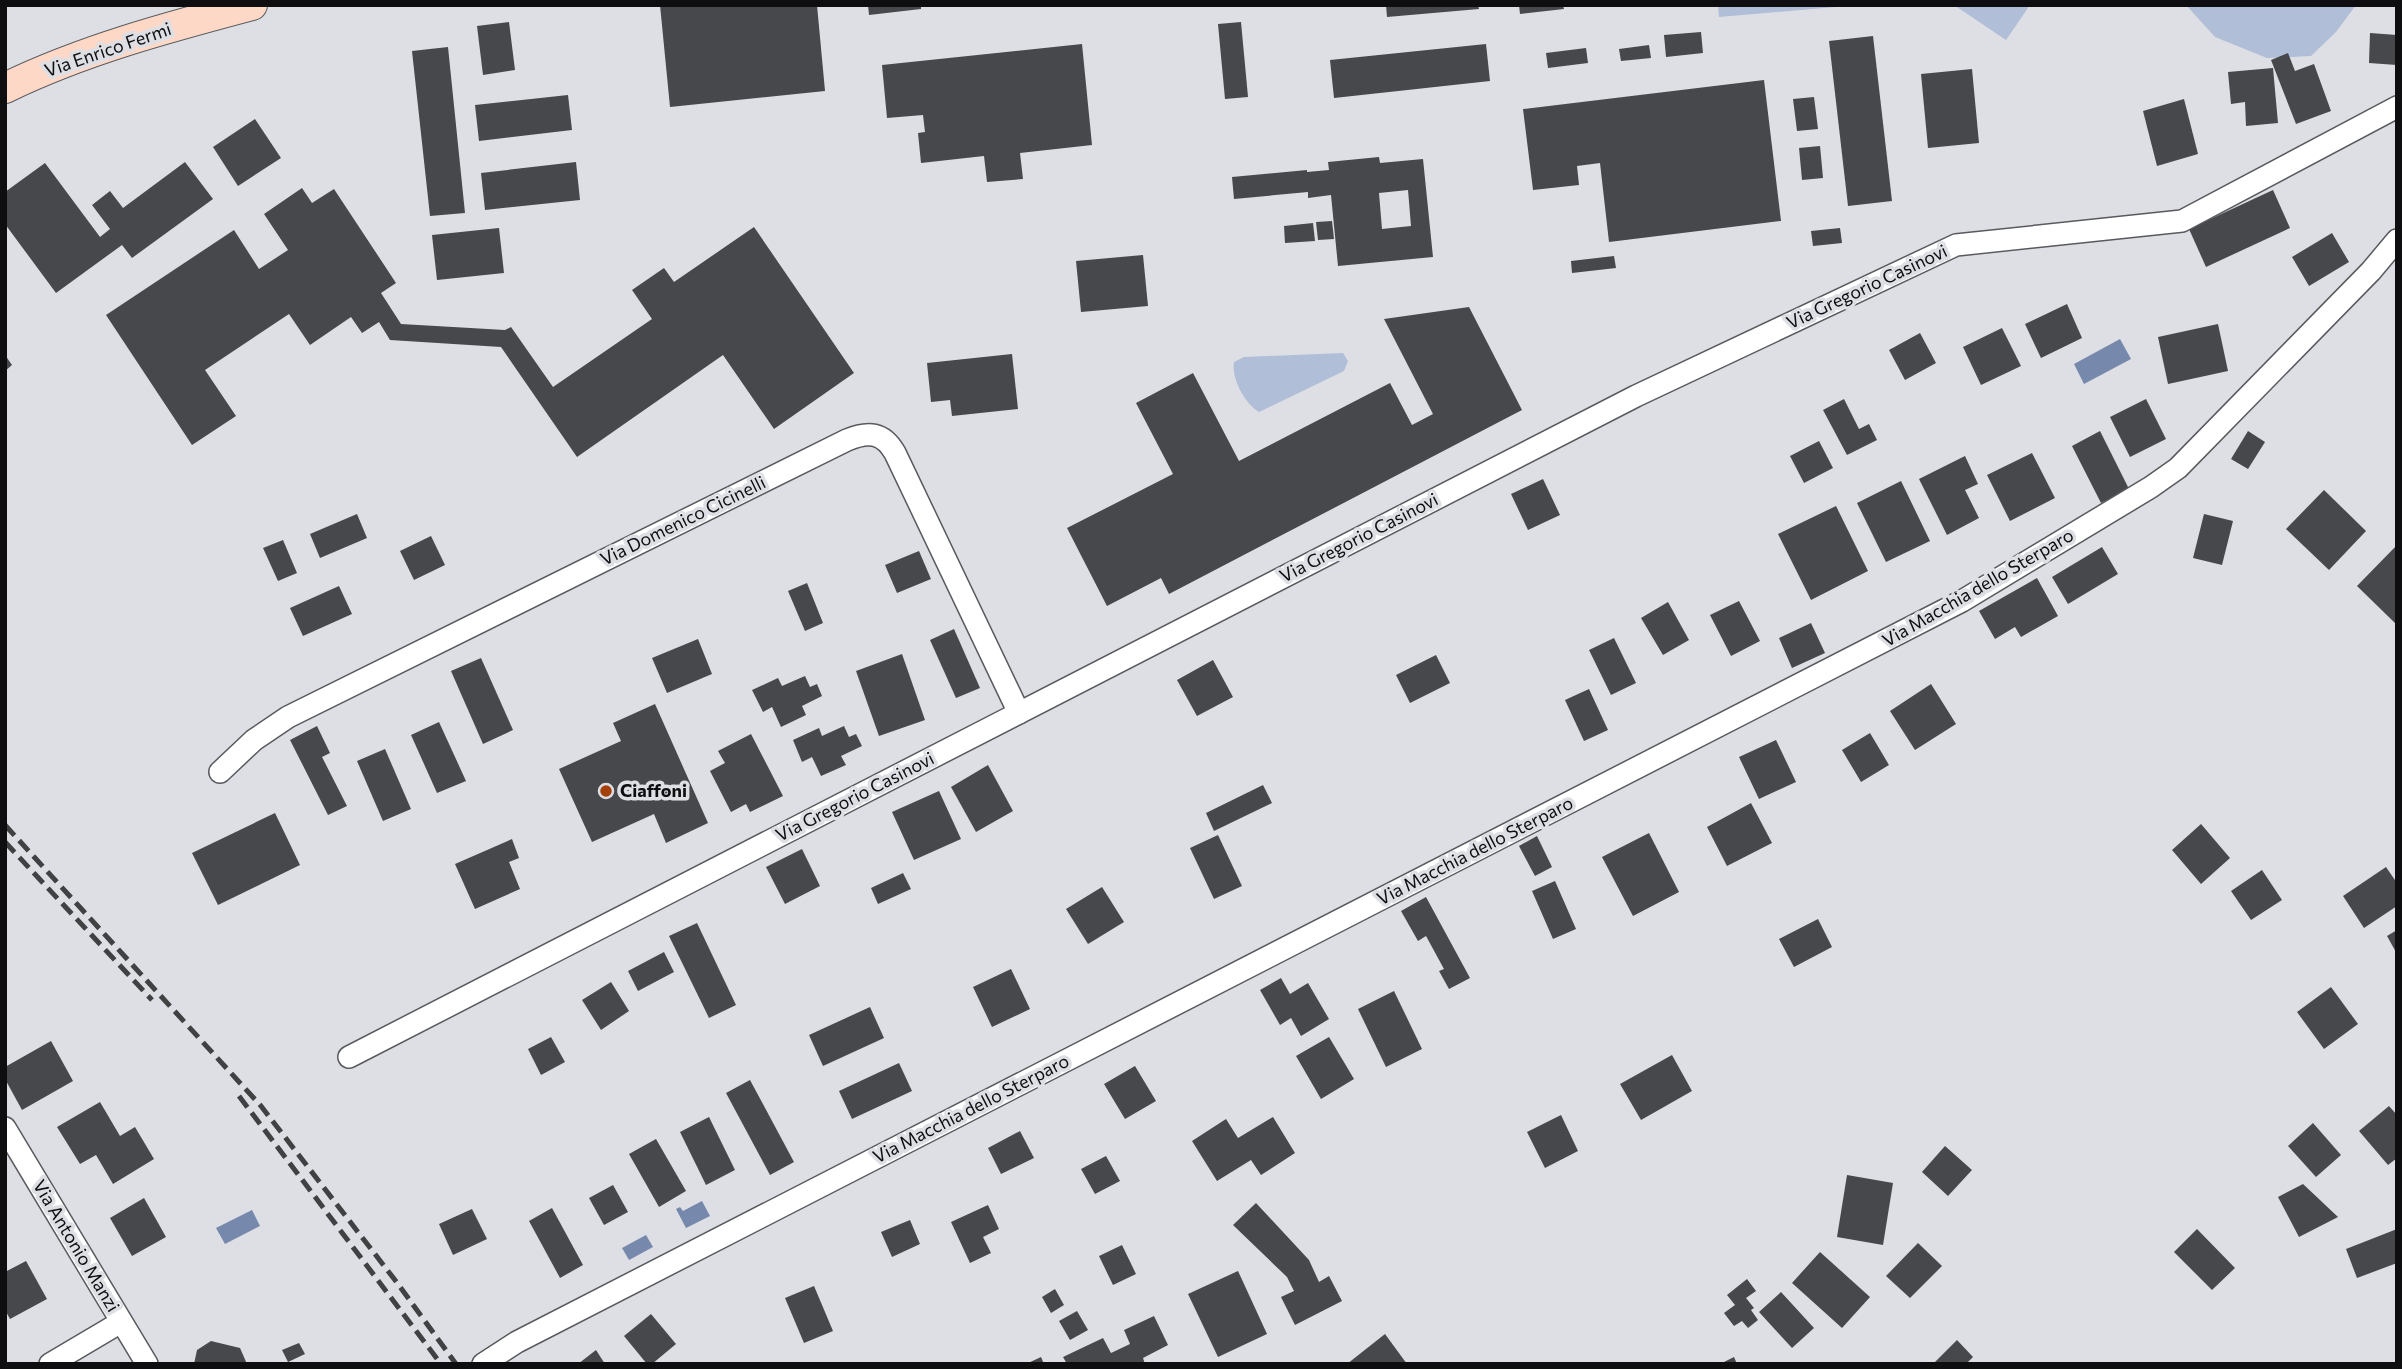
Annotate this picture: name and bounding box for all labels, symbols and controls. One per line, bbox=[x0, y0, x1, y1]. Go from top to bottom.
street label: Via Enrico Fermi bbox=[41, 17, 174, 81]
street label: Via Gregorio Casinovi bbox=[1783, 239, 1950, 333]
street label: Via Domenico Cicinelli bbox=[596, 471, 769, 570]
street label: Via Gregorio Casinovi bbox=[1276, 488, 1441, 587]
street label: Via Macchia dello Sterparo bbox=[1878, 523, 2077, 651]
street label: Via Gregorio Casinovi bbox=[772, 747, 937, 846]
place label: Ciaffoni bbox=[620, 779, 687, 801]
marker: Ciaffoni bbox=[598, 783, 614, 799]
street label: Via Macchia dello Sterparo bbox=[1373, 791, 1576, 909]
street label: Via Macchia dello Sterparo bbox=[869, 1049, 1072, 1167]
street label: Via Antonio Manzi bbox=[29, 1175, 125, 1315]

